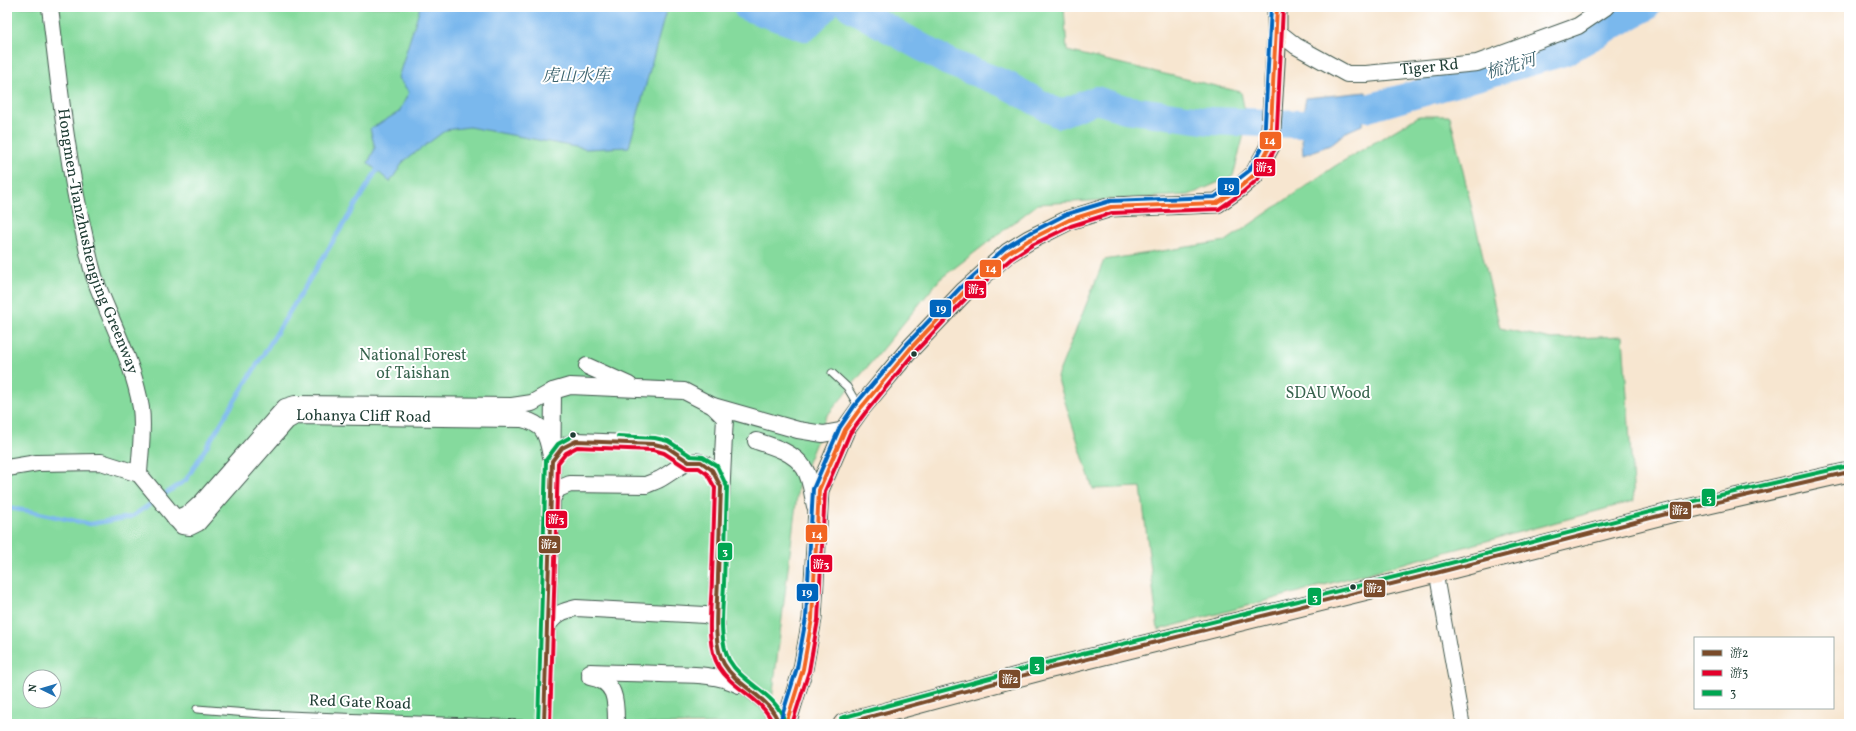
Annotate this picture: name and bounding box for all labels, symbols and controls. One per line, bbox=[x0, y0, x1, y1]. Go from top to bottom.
water label: 梳洗河 bbox=[1483, 48, 1542, 85]
street label: Tiger Rd bbox=[1399, 54, 1460, 82]
water label: 虎山水库 bbox=[542, 65, 613, 88]
street label: Hongmen-Tianzhushengjing Greenway bbox=[51, 107, 143, 377]
line badge: 14 bbox=[1259, 131, 1282, 150]
text: 14 bbox=[1264, 134, 1276, 149]
line badge: 游3 bbox=[1253, 158, 1276, 177]
text: 游3 bbox=[1256, 161, 1273, 176]
line badge: 19 bbox=[1217, 177, 1240, 196]
text: 19 bbox=[1224, 180, 1234, 195]
line badge: 14 bbox=[979, 259, 1002, 278]
text: 14 bbox=[985, 262, 997, 277]
line badge: 游3 bbox=[964, 280, 987, 299]
text: 游3 bbox=[968, 283, 985, 298]
line badge: 19 bbox=[929, 299, 952, 318]
text: 19 bbox=[936, 302, 946, 317]
park label: National Forest of Taishan bbox=[359, 345, 467, 385]
unlabelled marker bbox=[909, 349, 919, 359]
park label: SDAU Wood bbox=[1285, 383, 1371, 405]
street label: Lohanya Cliff Road bbox=[296, 405, 431, 429]
unlabelled marker bbox=[568, 430, 578, 440]
line badge: 3 bbox=[1701, 488, 1716, 507]
text: 3 bbox=[1706, 492, 1712, 507]
line badge: 游2 bbox=[1669, 501, 1692, 520]
text: 游2 bbox=[1672, 504, 1689, 519]
line badge: 游3 bbox=[545, 510, 568, 529]
text: 游3 bbox=[548, 513, 565, 528]
line badge: 14 bbox=[805, 524, 828, 543]
text: 14 bbox=[811, 528, 823, 543]
line badge: 游2 bbox=[538, 535, 561, 554]
text: 游2 bbox=[541, 538, 558, 553]
line badge: 3 bbox=[717, 542, 733, 561]
text: 3 bbox=[722, 545, 728, 560]
line badge: 游3 bbox=[810, 554, 833, 573]
text: 游3 bbox=[813, 558, 830, 573]
line badge: 游2 bbox=[1363, 579, 1386, 598]
unlabelled marker bbox=[1348, 582, 1358, 592]
text: 游2 bbox=[1366, 582, 1383, 597]
line badge: 19 bbox=[796, 583, 819, 602]
text: 19 bbox=[802, 586, 812, 601]
line badge: 3 bbox=[1307, 587, 1322, 606]
text: 3 bbox=[1312, 591, 1318, 606]
legend bbox=[1694, 637, 1834, 709]
text: 游2 bbox=[1730, 646, 1748, 662]
line badge: 3 bbox=[1029, 656, 1045, 675]
text: 3 bbox=[1034, 659, 1040, 674]
text: 游3 bbox=[1730, 666, 1748, 682]
north arrow bbox=[22, 669, 62, 709]
line badge: 游2 bbox=[998, 669, 1021, 689]
text: 游2 bbox=[1002, 673, 1019, 688]
text: N bbox=[26, 684, 41, 693]
text: 3 bbox=[1730, 686, 1736, 702]
street label: Red Gate Road bbox=[309, 690, 411, 716]

